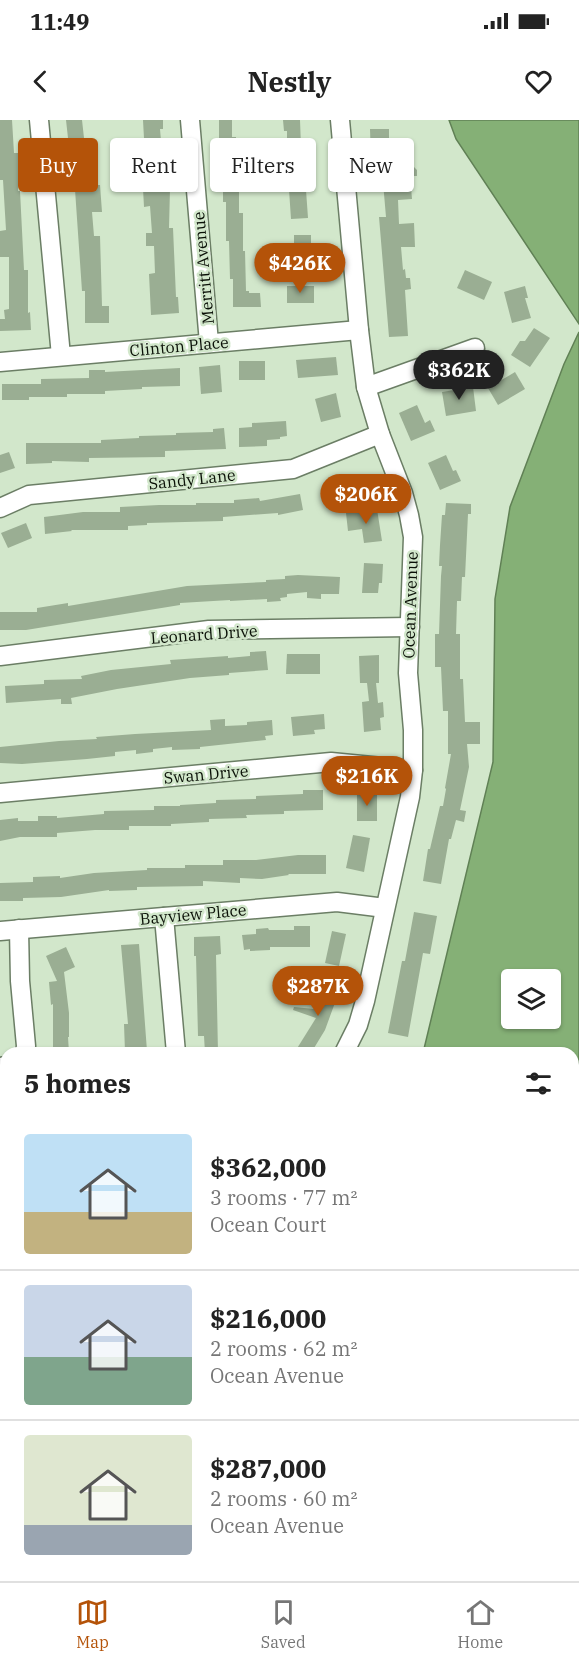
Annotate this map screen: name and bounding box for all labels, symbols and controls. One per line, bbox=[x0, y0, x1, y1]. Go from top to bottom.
text: 11:49 bbox=[30, 7, 89, 36]
text: Nestly bbox=[247, 64, 332, 99]
icon: back bbox=[24, 65, 57, 98]
icon: heart bbox=[522, 65, 555, 98]
chip: Buy bbox=[18, 138, 98, 192]
chip: Rent bbox=[110, 138, 198, 192]
chip: Filters bbox=[210, 138, 316, 192]
chip: New bbox=[328, 138, 414, 192]
street label: Merritt Avenue bbox=[188, 211, 218, 325]
pin: $426K bbox=[258, 243, 342, 294]
text: $426K bbox=[268, 249, 332, 276]
street label: Clinton Place bbox=[129, 332, 229, 360]
pin: $362K bbox=[417, 350, 501, 401]
text: $362K bbox=[427, 356, 491, 383]
street label: Sandy Lane bbox=[147, 464, 237, 494]
pin: $206K bbox=[324, 474, 408, 525]
text: $206K bbox=[334, 480, 398, 507]
street label: Ocean Avenue bbox=[398, 551, 422, 659]
street label: Leonard Drive bbox=[150, 620, 258, 648]
pin: $216K bbox=[325, 756, 409, 807]
street label: Swan Drive bbox=[163, 760, 249, 788]
text: $216K bbox=[335, 762, 399, 789]
street label: Bayview Place bbox=[139, 899, 247, 929]
pin: $287K bbox=[276, 966, 360, 1017]
map controls bbox=[501, 969, 561, 1029]
button: layers bbox=[501, 969, 561, 1029]
text: $287K bbox=[286, 972, 350, 999]
text: 5 homes bbox=[24, 1066, 131, 1100]
icon: filters bbox=[522, 1067, 555, 1100]
text: $362,000 bbox=[210, 1150, 326, 1184]
icon: home bbox=[72, 1158, 144, 1230]
text: 3 rooms · 77 m² bbox=[210, 1184, 357, 1211]
text: Ocean Court bbox=[210, 1211, 326, 1238]
text: $216,000 bbox=[210, 1301, 326, 1335]
icon: home bbox=[72, 1309, 144, 1381]
text: 2 rooms · 62 m² bbox=[210, 1335, 357, 1362]
text: Ocean Avenue bbox=[210, 1362, 344, 1389]
text: $287,000 bbox=[210, 1451, 326, 1485]
icon: home bbox=[72, 1459, 144, 1531]
text: 2 rooms · 60 m² bbox=[210, 1485, 357, 1512]
text: Ocean Avenue bbox=[210, 1512, 344, 1539]
tab: Map bbox=[76, 1596, 109, 1652]
tab: Saved bbox=[261, 1596, 306, 1652]
tab: Home bbox=[458, 1596, 503, 1652]

